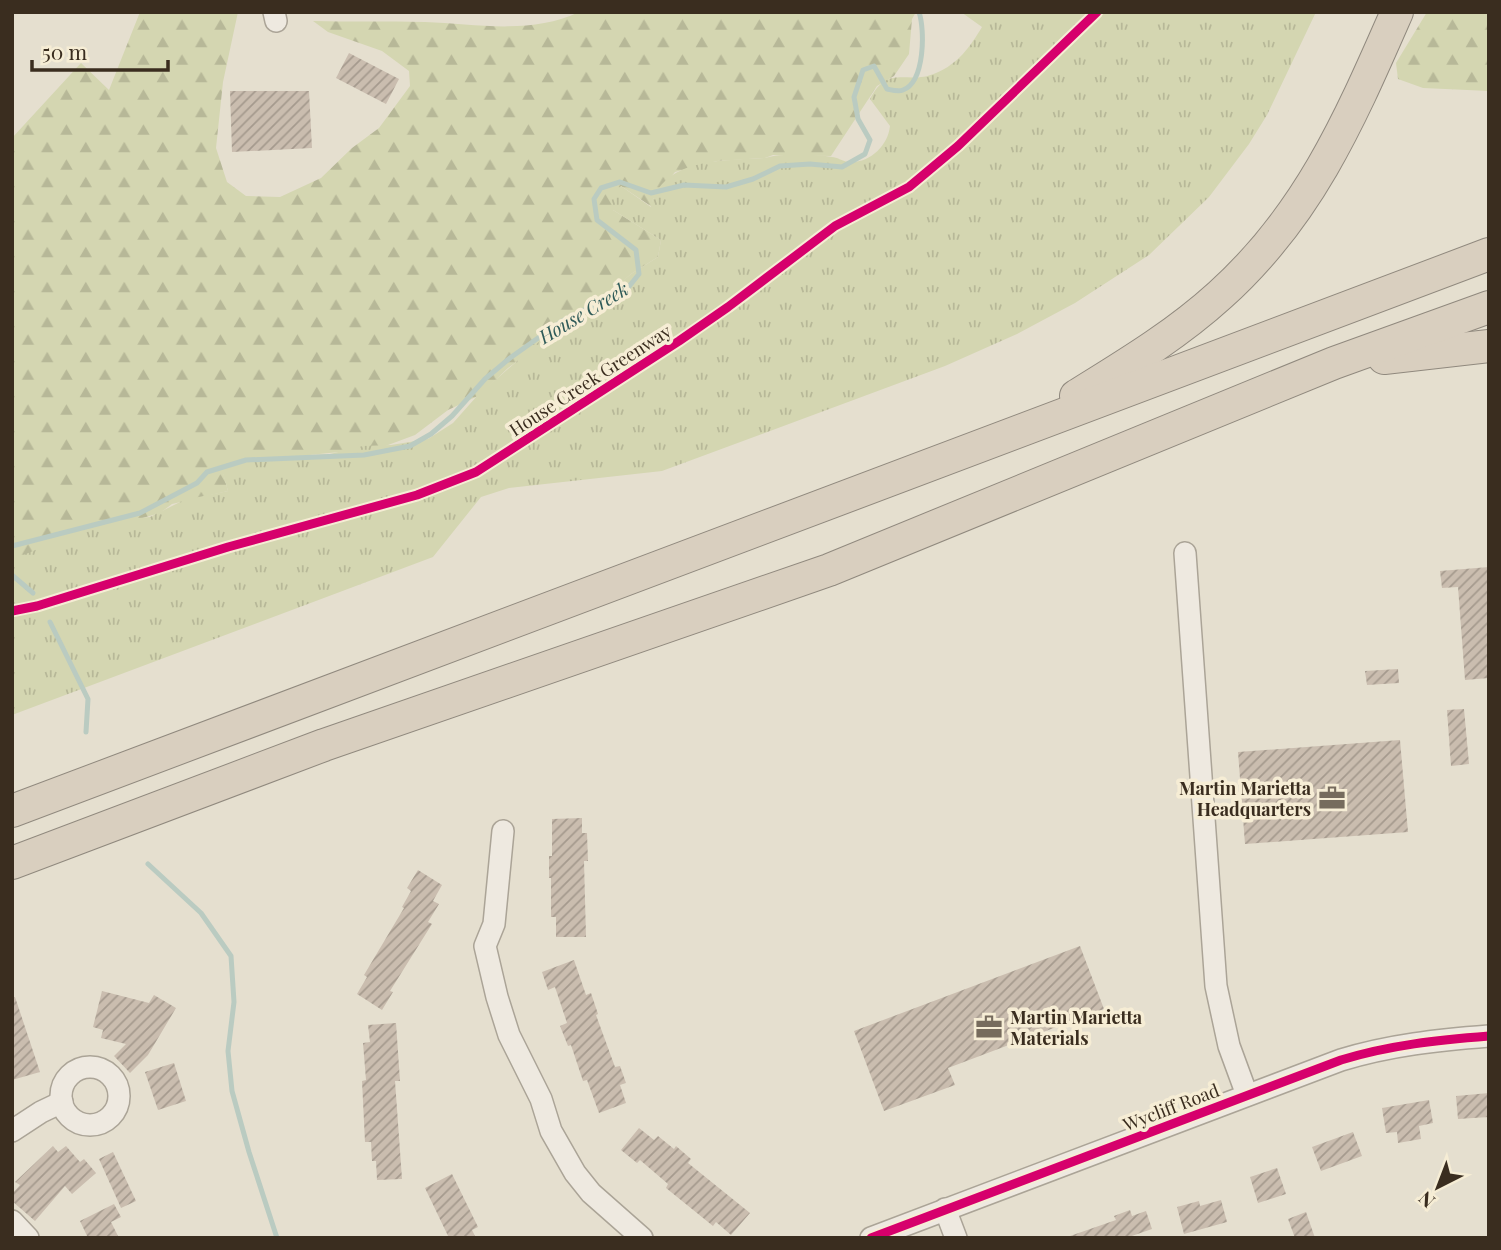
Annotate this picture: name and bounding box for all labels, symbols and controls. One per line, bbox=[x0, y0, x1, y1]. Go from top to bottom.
scale bar bbox=[32, 28, 168, 72]
text: 50 m bbox=[42, 37, 88, 65]
water label: House Creek bbox=[532, 275, 633, 350]
street label: House Creek Greenway bbox=[504, 319, 676, 441]
place label: Martin Marietta Headquarters bbox=[1179, 776, 1312, 821]
office icon: Martin Marietta Headquarters bbox=[1317, 783, 1347, 813]
place label: Martin Marietta Materials bbox=[1010, 1005, 1143, 1050]
office icon: Martin Marietta Materials bbox=[974, 1012, 1004, 1042]
street label: Wycliff Road bbox=[1119, 1077, 1223, 1137]
north arrow bbox=[1403, 1152, 1473, 1222]
text: N bbox=[1412, 1186, 1440, 1215]

